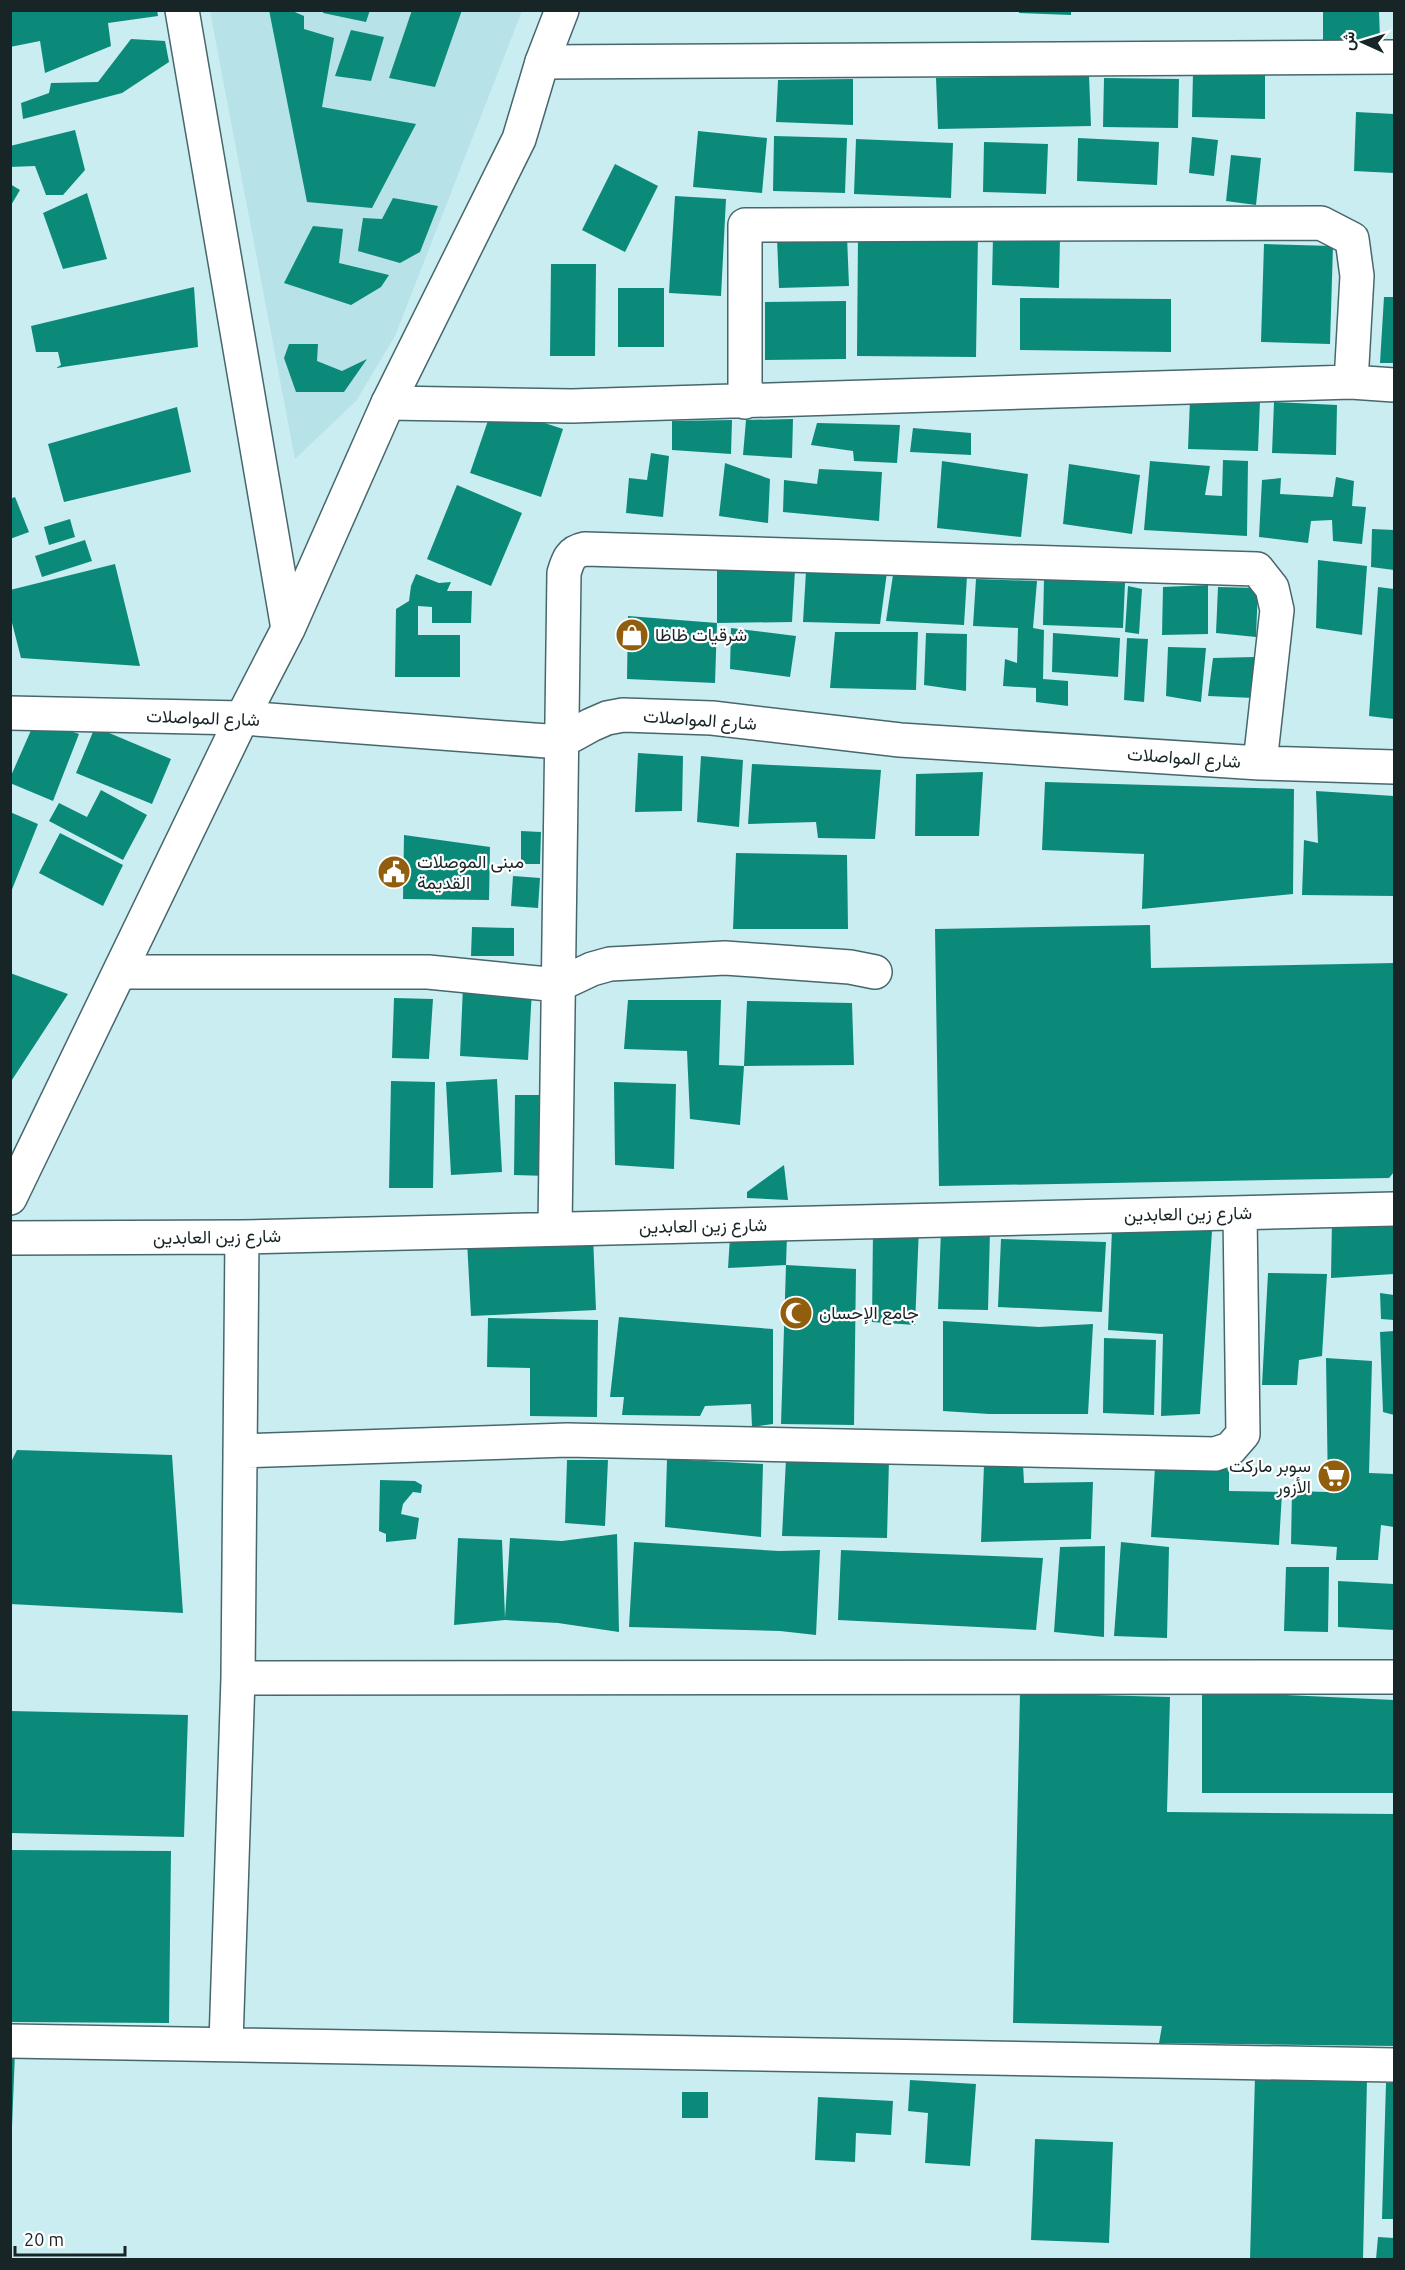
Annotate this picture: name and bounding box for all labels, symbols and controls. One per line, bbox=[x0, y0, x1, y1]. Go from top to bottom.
north arrow bbox=[1333, 12, 1393, 72]
text: ش bbox=[1338, 31, 1359, 51]
shop icon: شرقيات ظاظا bbox=[614, 617, 650, 653]
place label: شرقيات ظاظا bbox=[655, 624, 747, 646]
street label: شارع المواصلات bbox=[146, 705, 260, 732]
street label: شارع المواصلات bbox=[642, 705, 758, 736]
street label: شارع المواصلات bbox=[1126, 743, 1242, 774]
place label: مبنى الموصلات القديمة bbox=[417, 851, 524, 893]
public building icon: مبنى الموصلات القديمة bbox=[376, 854, 412, 890]
street label: شارع زين العابدين bbox=[1124, 1202, 1252, 1227]
street label: شارع زين العابدين bbox=[639, 1214, 767, 1239]
street label: شارع زين العابدين bbox=[153, 1225, 281, 1250]
mosque icon: جامع الإحسان bbox=[778, 1295, 814, 1331]
place label: جامع الإحسان bbox=[819, 1302, 919, 1325]
place label: سوبر ماركت الأزور bbox=[1229, 1455, 1311, 1498]
supermarket icon: سوبر ماركت الأزور bbox=[1316, 1458, 1352, 1494]
scale bar bbox=[15, 2219, 124, 2257]
text: 20 m bbox=[24, 2229, 64, 2249]

